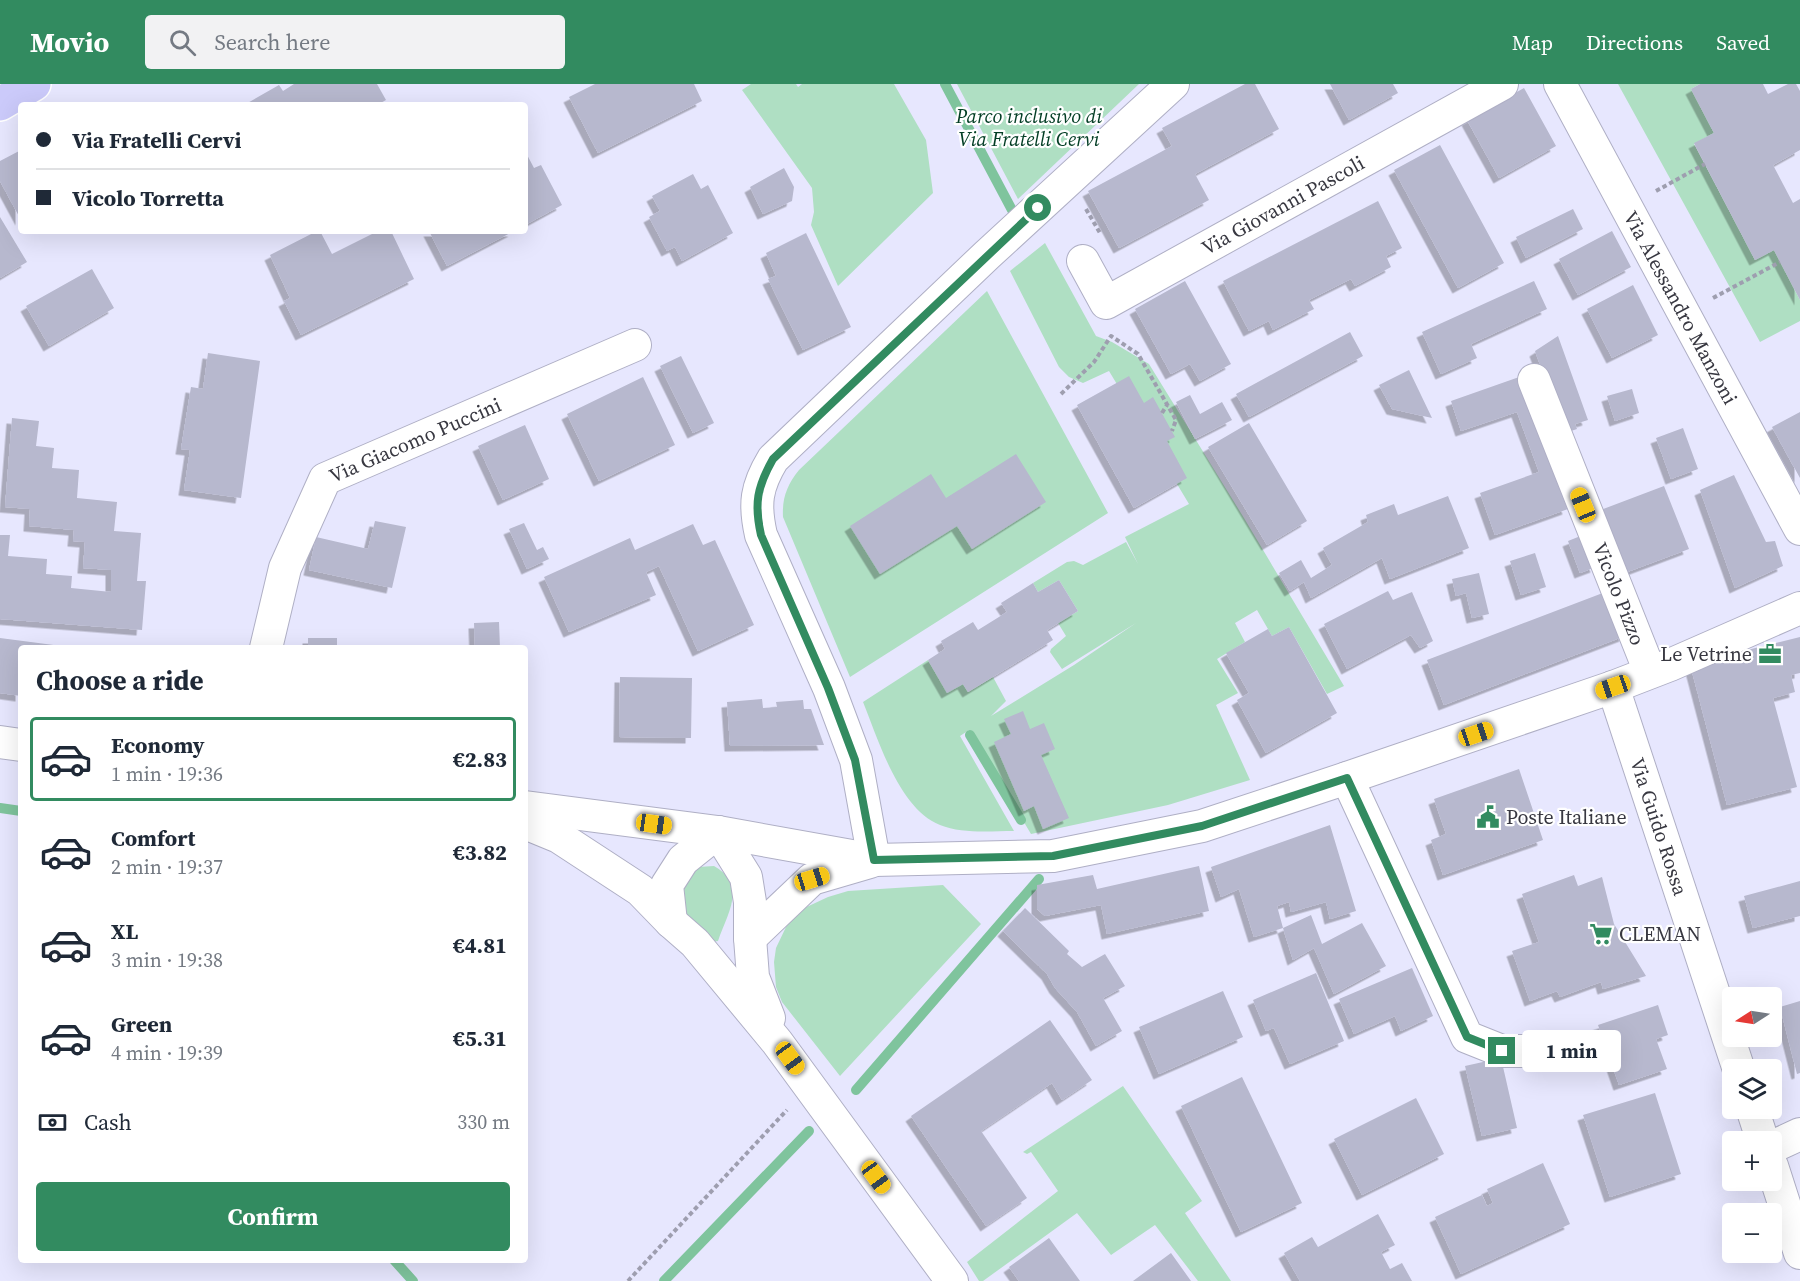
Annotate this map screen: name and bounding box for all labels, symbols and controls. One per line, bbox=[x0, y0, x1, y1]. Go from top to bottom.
search box bbox=[145, 15, 565, 69]
text: Movio bbox=[30, 23, 109, 61]
icon: search bbox=[166, 26, 199, 59]
text: Search here bbox=[214, 27, 330, 57]
text: Map bbox=[1512, 28, 1553, 57]
text: Directions bbox=[1586, 28, 1683, 57]
text: Saved bbox=[1716, 28, 1770, 57]
park label: Parco inclusivo di Via Fratelli Cervi bbox=[955, 102, 1102, 153]
text: Via Fratelli Cervi bbox=[72, 125, 242, 155]
street label: Via Giovanni Pascoli bbox=[1196, 149, 1369, 262]
text: Vicolo Torretta bbox=[72, 183, 224, 213]
route start bbox=[1024, 194, 1051, 221]
street label: Via Alessandro Manzoni bbox=[1617, 206, 1744, 409]
street label: Via Giacomo Puccini bbox=[325, 391, 506, 490]
car bbox=[1568, 485, 1598, 525]
street label: Vicolo Pizzo bbox=[1586, 538, 1652, 649]
place label: Le Vetrine bbox=[1660, 640, 1752, 668]
office icon: Le Vetrine bbox=[1757, 641, 1783, 667]
text: Choose a ride bbox=[36, 662, 204, 699]
car bbox=[1593, 673, 1633, 701]
car bbox=[1456, 720, 1496, 748]
text: Economy bbox=[111, 730, 205, 760]
icon: car bbox=[39, 732, 93, 786]
text: €2.83 bbox=[453, 744, 507, 774]
street label: Via Guido Rossa bbox=[1623, 754, 1695, 900]
text: 1 min · 19:36 bbox=[111, 760, 223, 788]
place label: Poste Italiane bbox=[1506, 803, 1627, 831]
public building icon: Poste Italiane bbox=[1475, 804, 1501, 830]
car bbox=[635, 813, 673, 835]
text: Comfort bbox=[111, 823, 195, 853]
icon: car bbox=[39, 825, 93, 879]
text: €3.82 bbox=[453, 837, 507, 867]
text: 2 min · 19:37 bbox=[111, 853, 223, 881]
car bbox=[792, 865, 832, 893]
text: XL bbox=[111, 916, 138, 946]
icon: car bbox=[39, 918, 93, 972]
place label: CLEMAN bbox=[1619, 920, 1701, 948]
supermarket icon: CLEMAN bbox=[1588, 921, 1614, 947]
text: €4.81 bbox=[453, 930, 507, 960]
text: 3 min · 19:38 bbox=[111, 946, 223, 974]
north arrow bbox=[1722, 987, 1782, 1047]
map controls bbox=[1722, 987, 1782, 1263]
text: Green bbox=[111, 1009, 172, 1039]
icon: car bbox=[39, 1011, 93, 1065]
text: €5.31 bbox=[453, 1023, 507, 1053]
callout: 1 min bbox=[1523, 1030, 1622, 1072]
route end bbox=[1488, 1037, 1515, 1064]
text: 1 min bbox=[1546, 1037, 1597, 1065]
car bbox=[772, 1038, 808, 1078]
text: 4 min · 19:39 bbox=[111, 1039, 223, 1067]
button: layers bbox=[1722, 1059, 1782, 1119]
icon: cash bbox=[36, 1106, 69, 1139]
text: Cash bbox=[84, 1107, 132, 1137]
text: 330 m bbox=[457, 1108, 510, 1136]
button: + bbox=[1722, 1131, 1782, 1191]
car bbox=[858, 1157, 894, 1197]
button: Confirm bbox=[36, 1182, 510, 1251]
button: − bbox=[1722, 1203, 1782, 1263]

